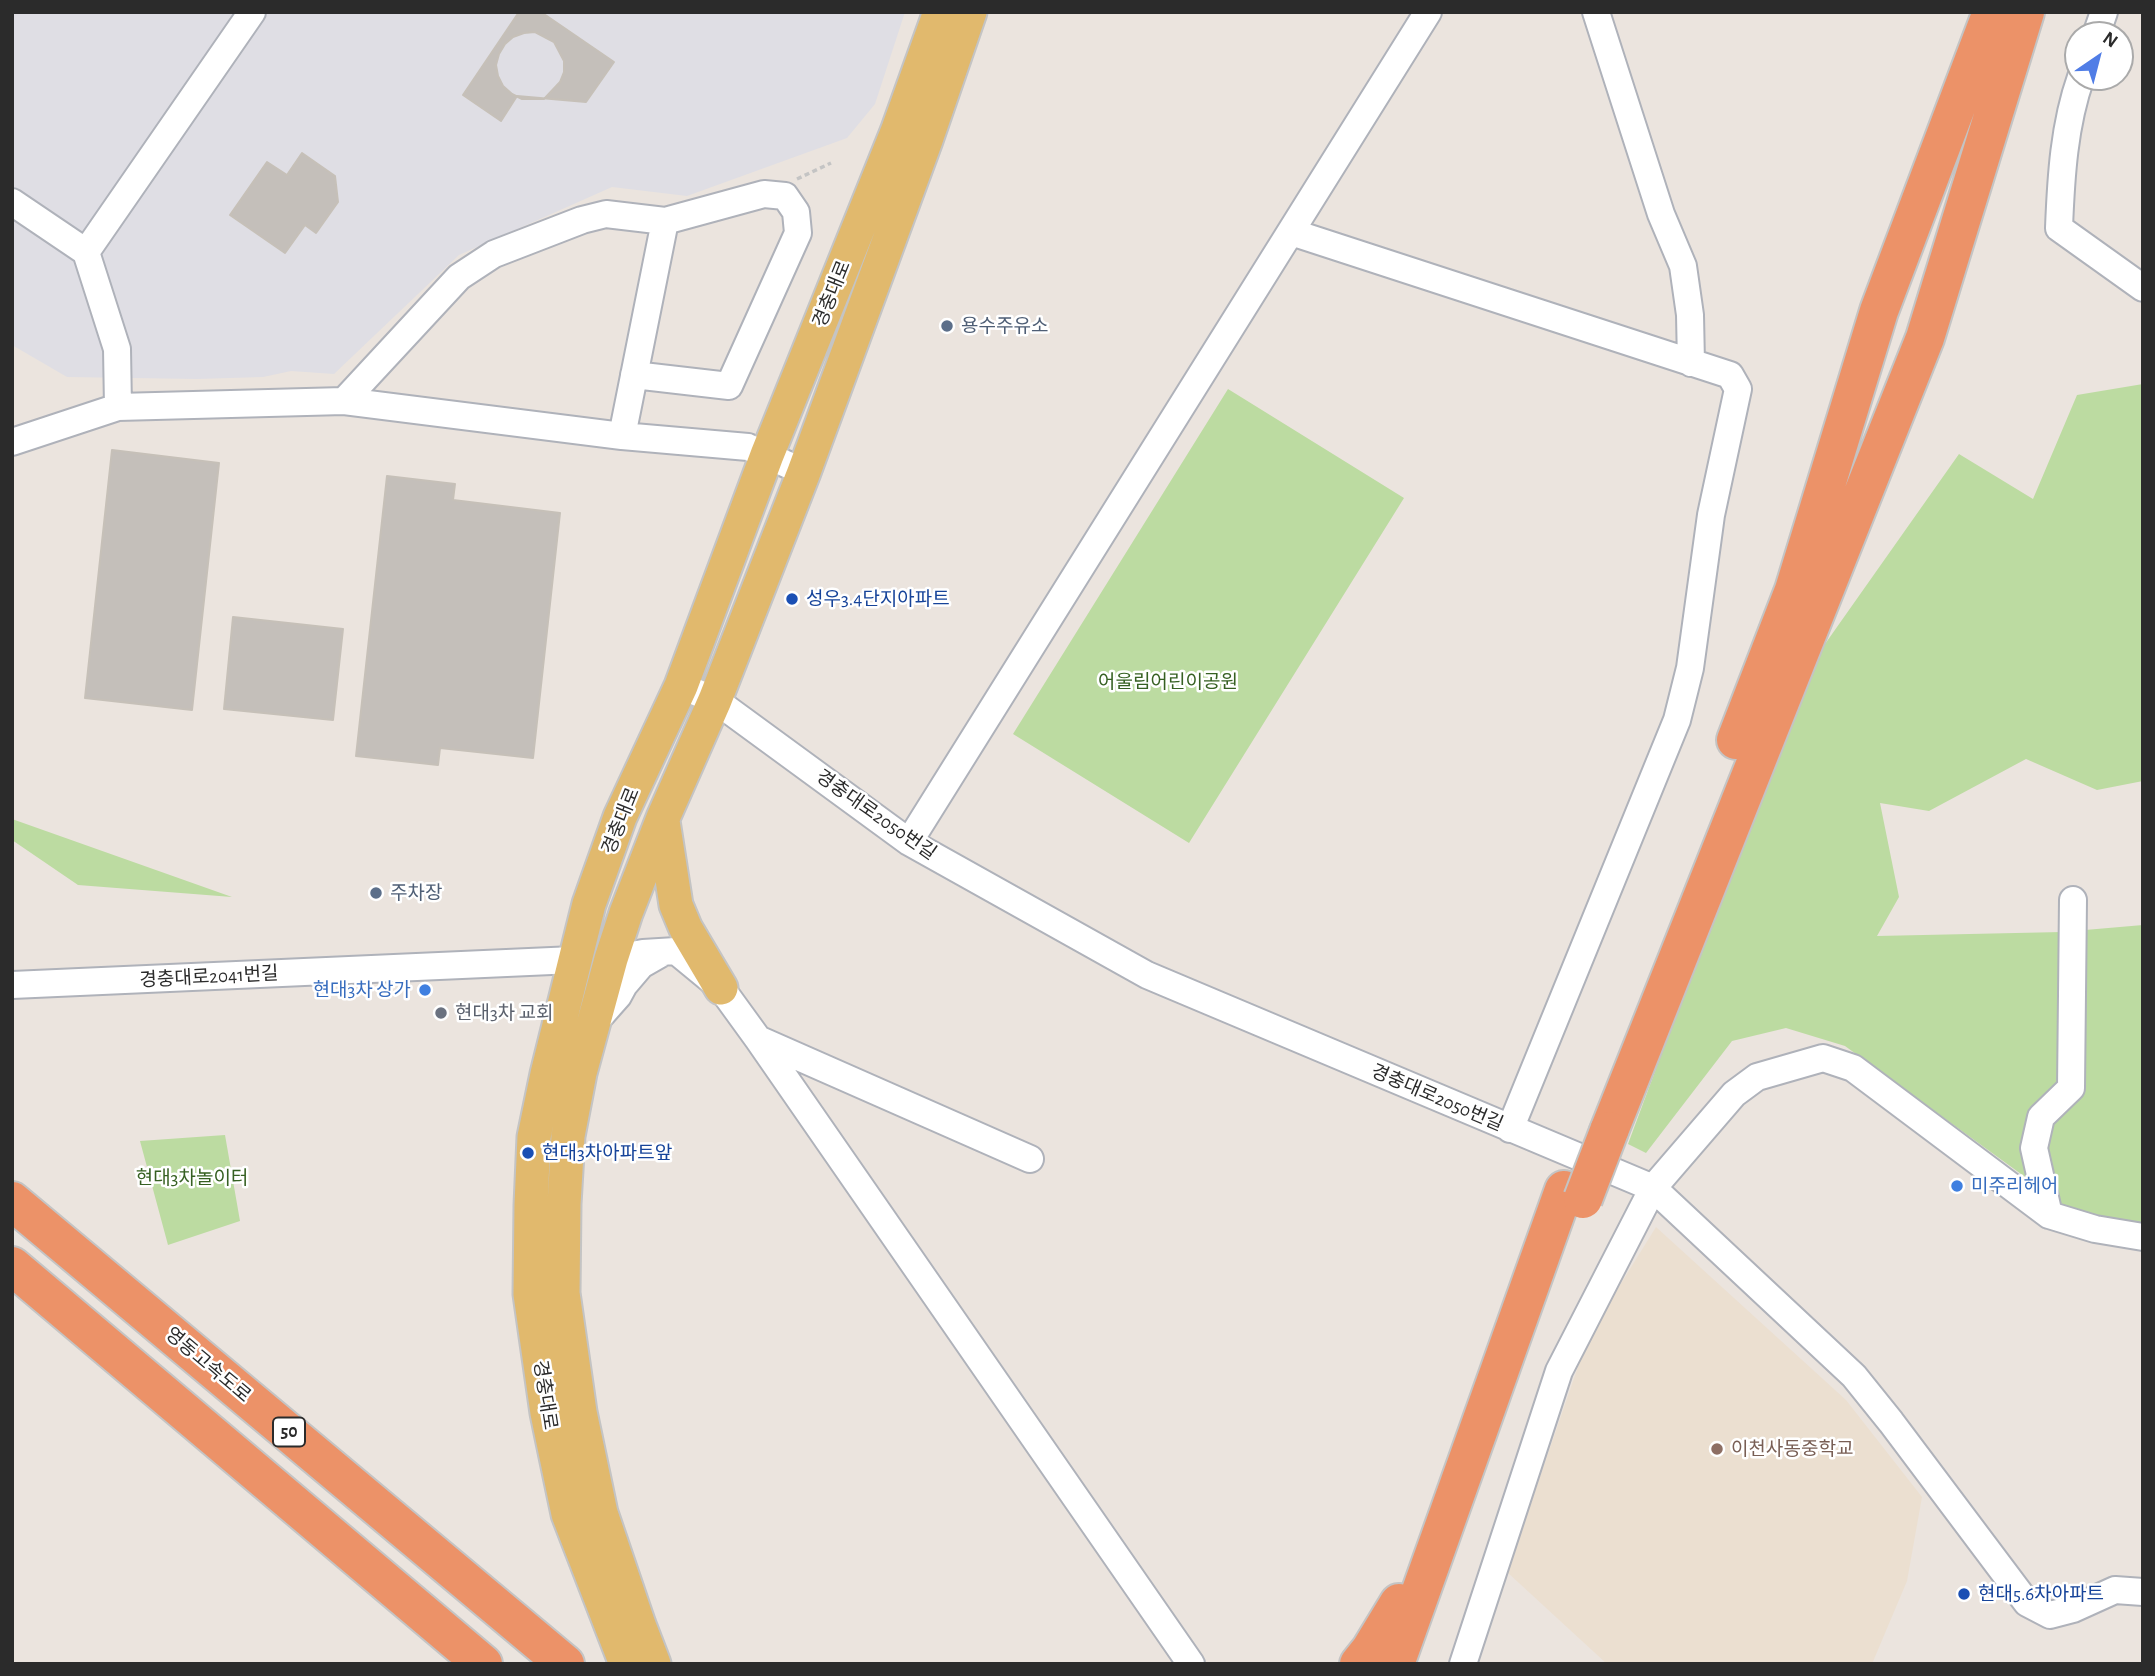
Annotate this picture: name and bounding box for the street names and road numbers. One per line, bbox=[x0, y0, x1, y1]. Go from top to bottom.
street label: 경충대로 bbox=[808, 257, 856, 331]
street label: 경충대로2050번길 bbox=[811, 765, 941, 865]
street label: 경충대로 bbox=[597, 784, 645, 858]
street label: 경충대로2041번길 bbox=[139, 962, 279, 992]
street label: 경충대로2050번길 bbox=[1367, 1060, 1507, 1136]
street label: 영동고속도로 bbox=[161, 1323, 255, 1407]
street label: 경충대로 bbox=[528, 1359, 562, 1431]
road number: 50 bbox=[273, 1418, 305, 1447]

